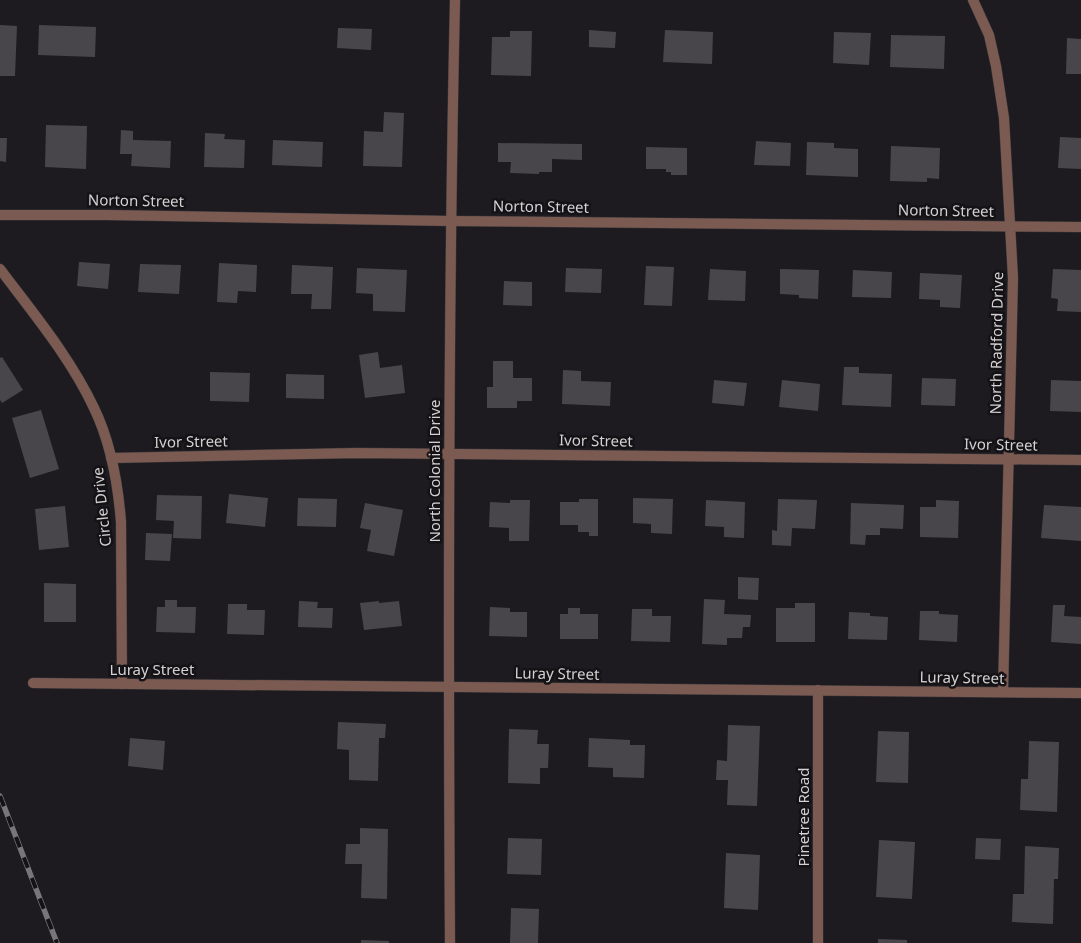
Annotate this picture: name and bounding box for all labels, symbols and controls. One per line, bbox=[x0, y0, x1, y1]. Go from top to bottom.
street label: Norton Street bbox=[88, 189, 185, 211]
street label: Norton Street bbox=[493, 195, 590, 217]
street label: Norton Street bbox=[898, 199, 995, 221]
street label: North Radford Drive bbox=[985, 272, 1007, 414]
street label: North Colonial Drive bbox=[424, 399, 444, 543]
street label: Ivor Street bbox=[559, 429, 634, 451]
street label: Ivor Street bbox=[154, 430, 229, 452]
street label: Ivor Street bbox=[964, 433, 1039, 455]
street label: Circle Drive bbox=[87, 466, 115, 548]
street label: Luray Street bbox=[110, 659, 195, 679]
street label: Luray Street bbox=[514, 662, 600, 684]
street label: Luray Street bbox=[919, 666, 1005, 688]
street label: Pinetree Road bbox=[793, 768, 813, 866]

